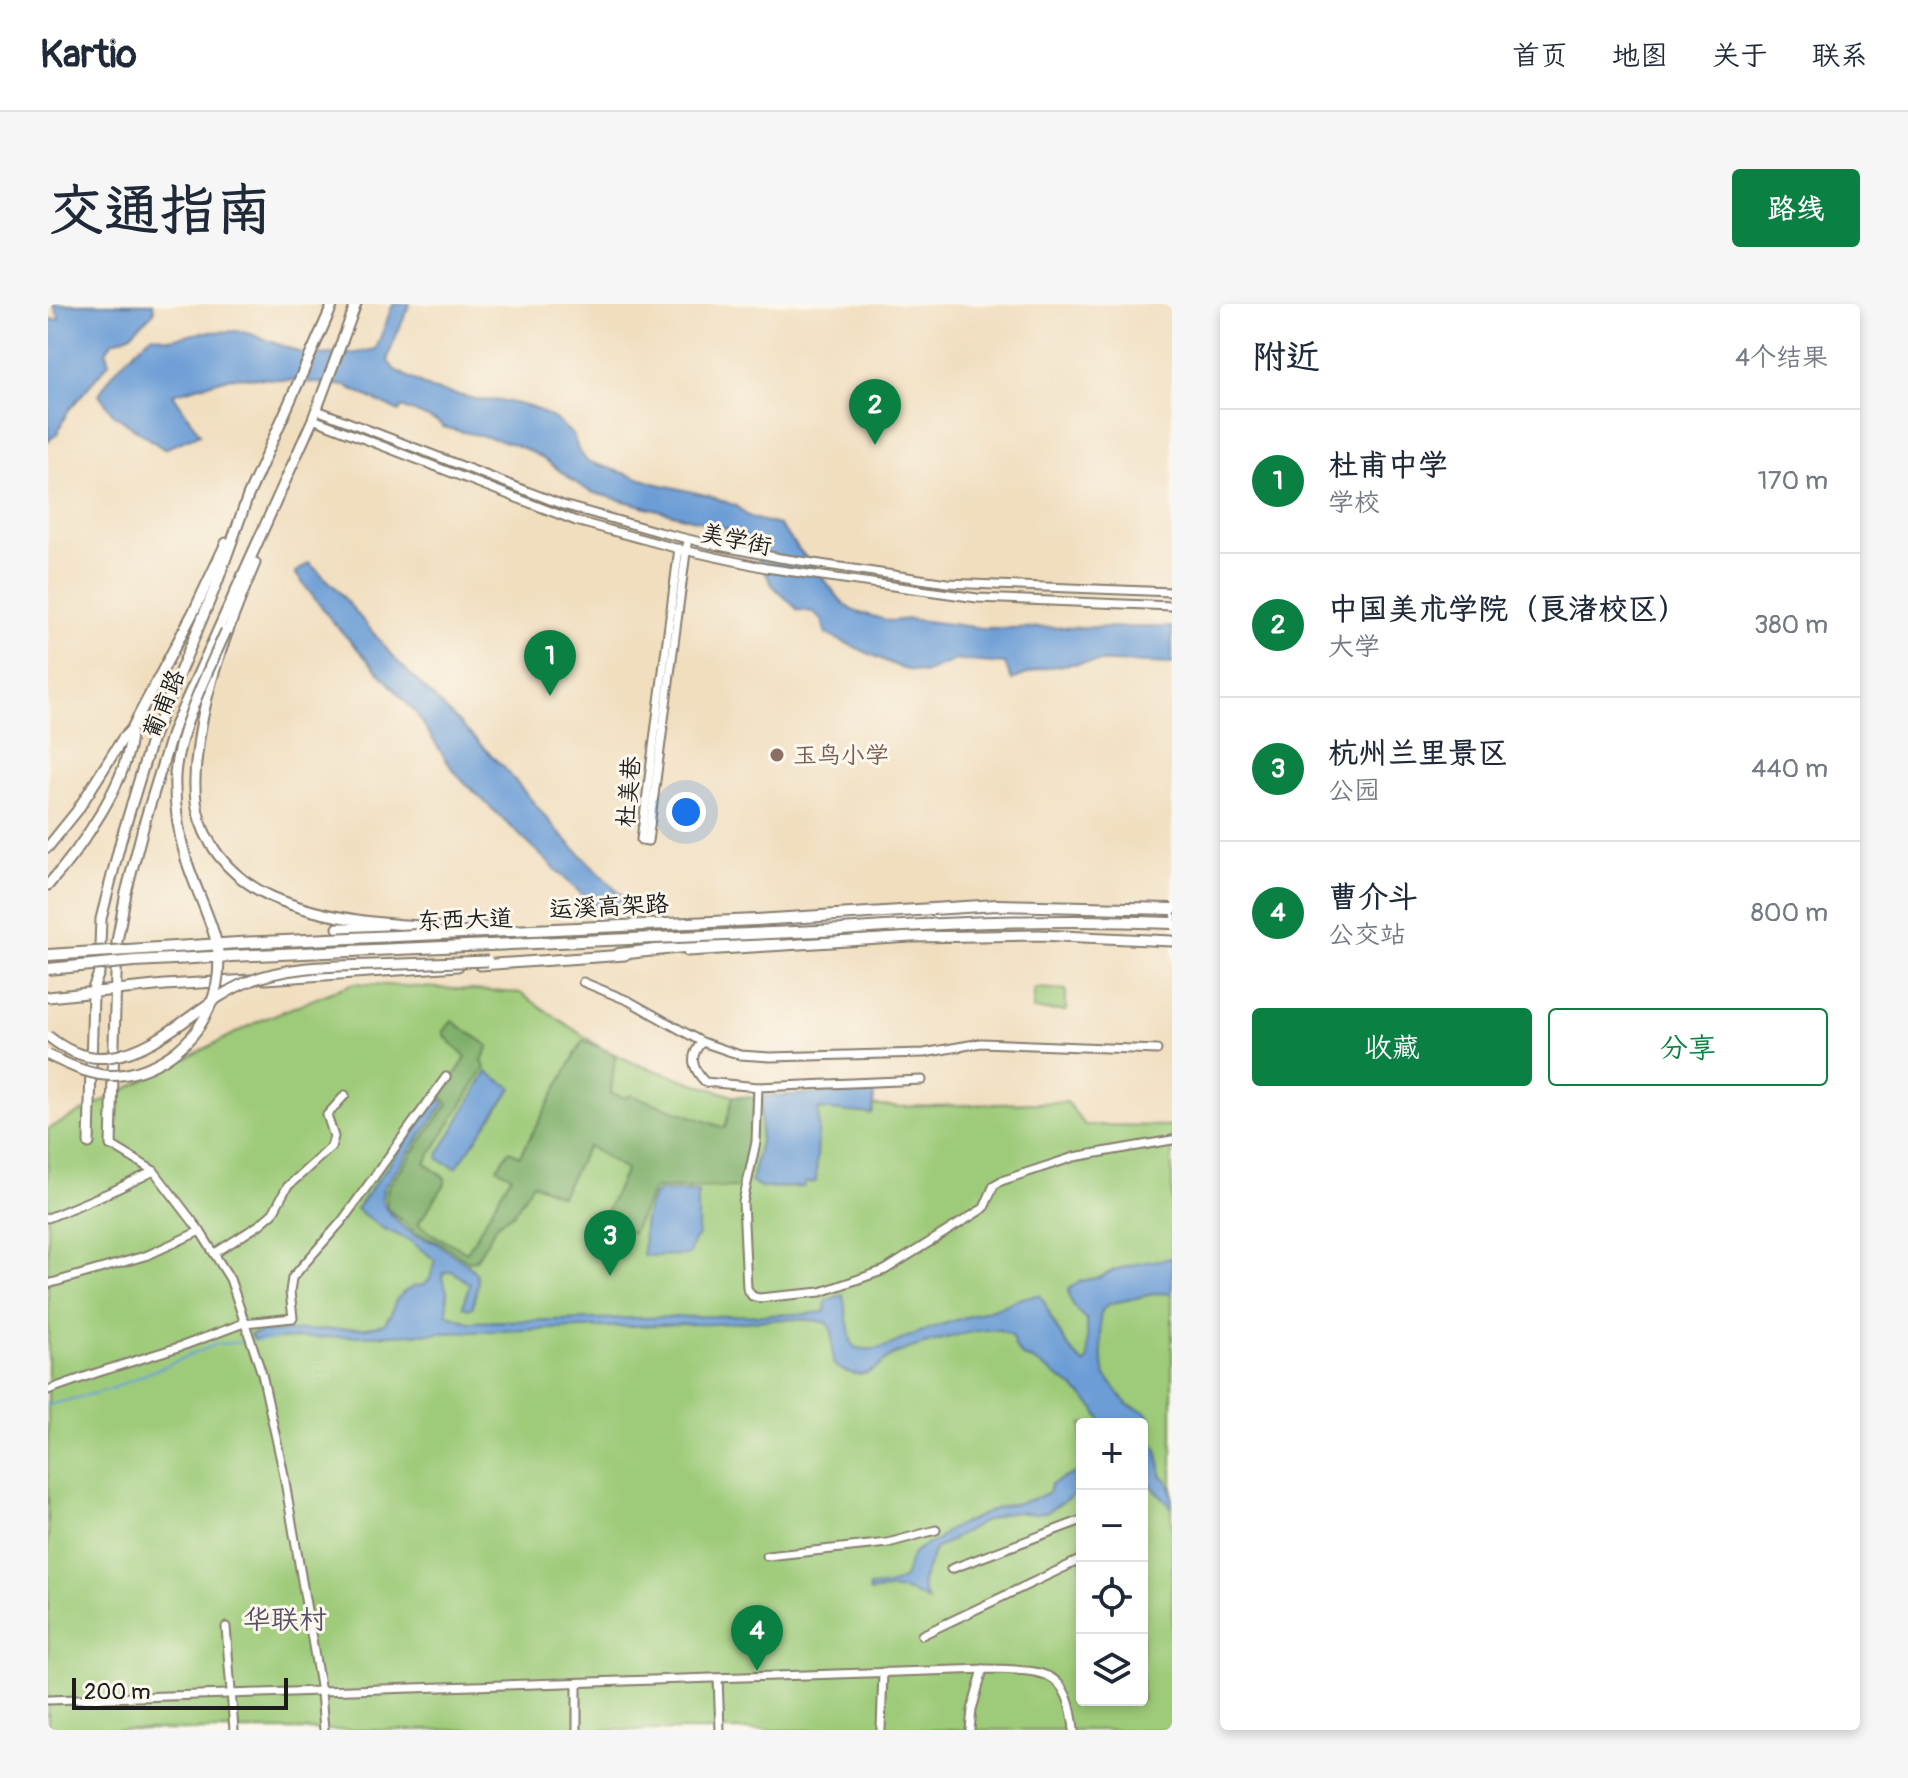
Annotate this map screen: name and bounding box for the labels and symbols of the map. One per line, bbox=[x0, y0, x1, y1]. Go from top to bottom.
pin: 2 bbox=[849, 379, 901, 445]
street label: 美学街 bbox=[698, 518, 774, 562]
pin: 1 bbox=[524, 630, 576, 696]
street label: 葡甫路 bbox=[137, 665, 191, 743]
place label: 玉鸟小学 bbox=[793, 741, 889, 770]
marker: 玉鸟小学 bbox=[768, 746, 786, 764]
street label: 杜美巷 bbox=[611, 755, 647, 829]
your location bbox=[666, 792, 706, 832]
street label: 运溪高架路 bbox=[548, 889, 670, 925]
street label: 东西大道 bbox=[417, 904, 513, 936]
pin: 3 bbox=[584, 1210, 636, 1276]
district label: 华联村 bbox=[243, 1603, 327, 1638]
pin: 4 bbox=[731, 1605, 783, 1671]
scale bar bbox=[72, 1674, 288, 1710]

